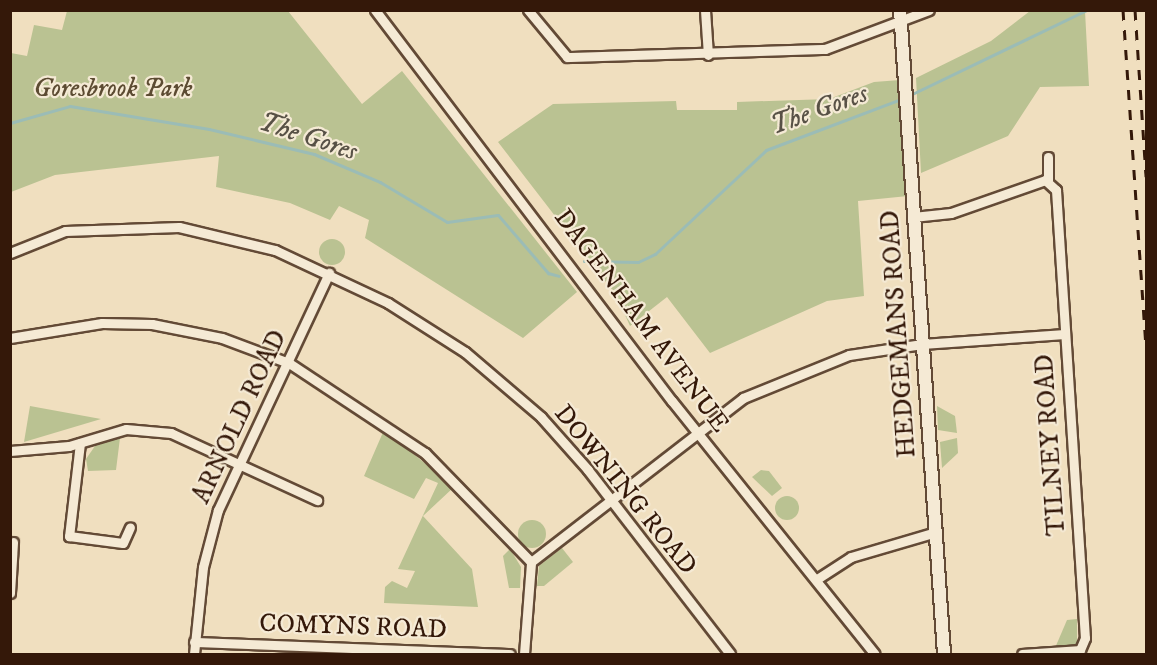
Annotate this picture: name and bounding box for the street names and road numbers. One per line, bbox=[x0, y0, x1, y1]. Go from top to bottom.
street label: DAGENHAM AVENUE bbox=[547, 203, 735, 439]
street label: HEDGEMANS ROAD bbox=[875, 209, 923, 459]
street label: ARNOLD ROAD bbox=[186, 325, 294, 509]
street label: TILNEY ROAD bbox=[1029, 353, 1073, 537]
street label: DOWNING ROAD bbox=[547, 399, 703, 581]
street label: COMYNS ROAD bbox=[259, 608, 447, 646]

